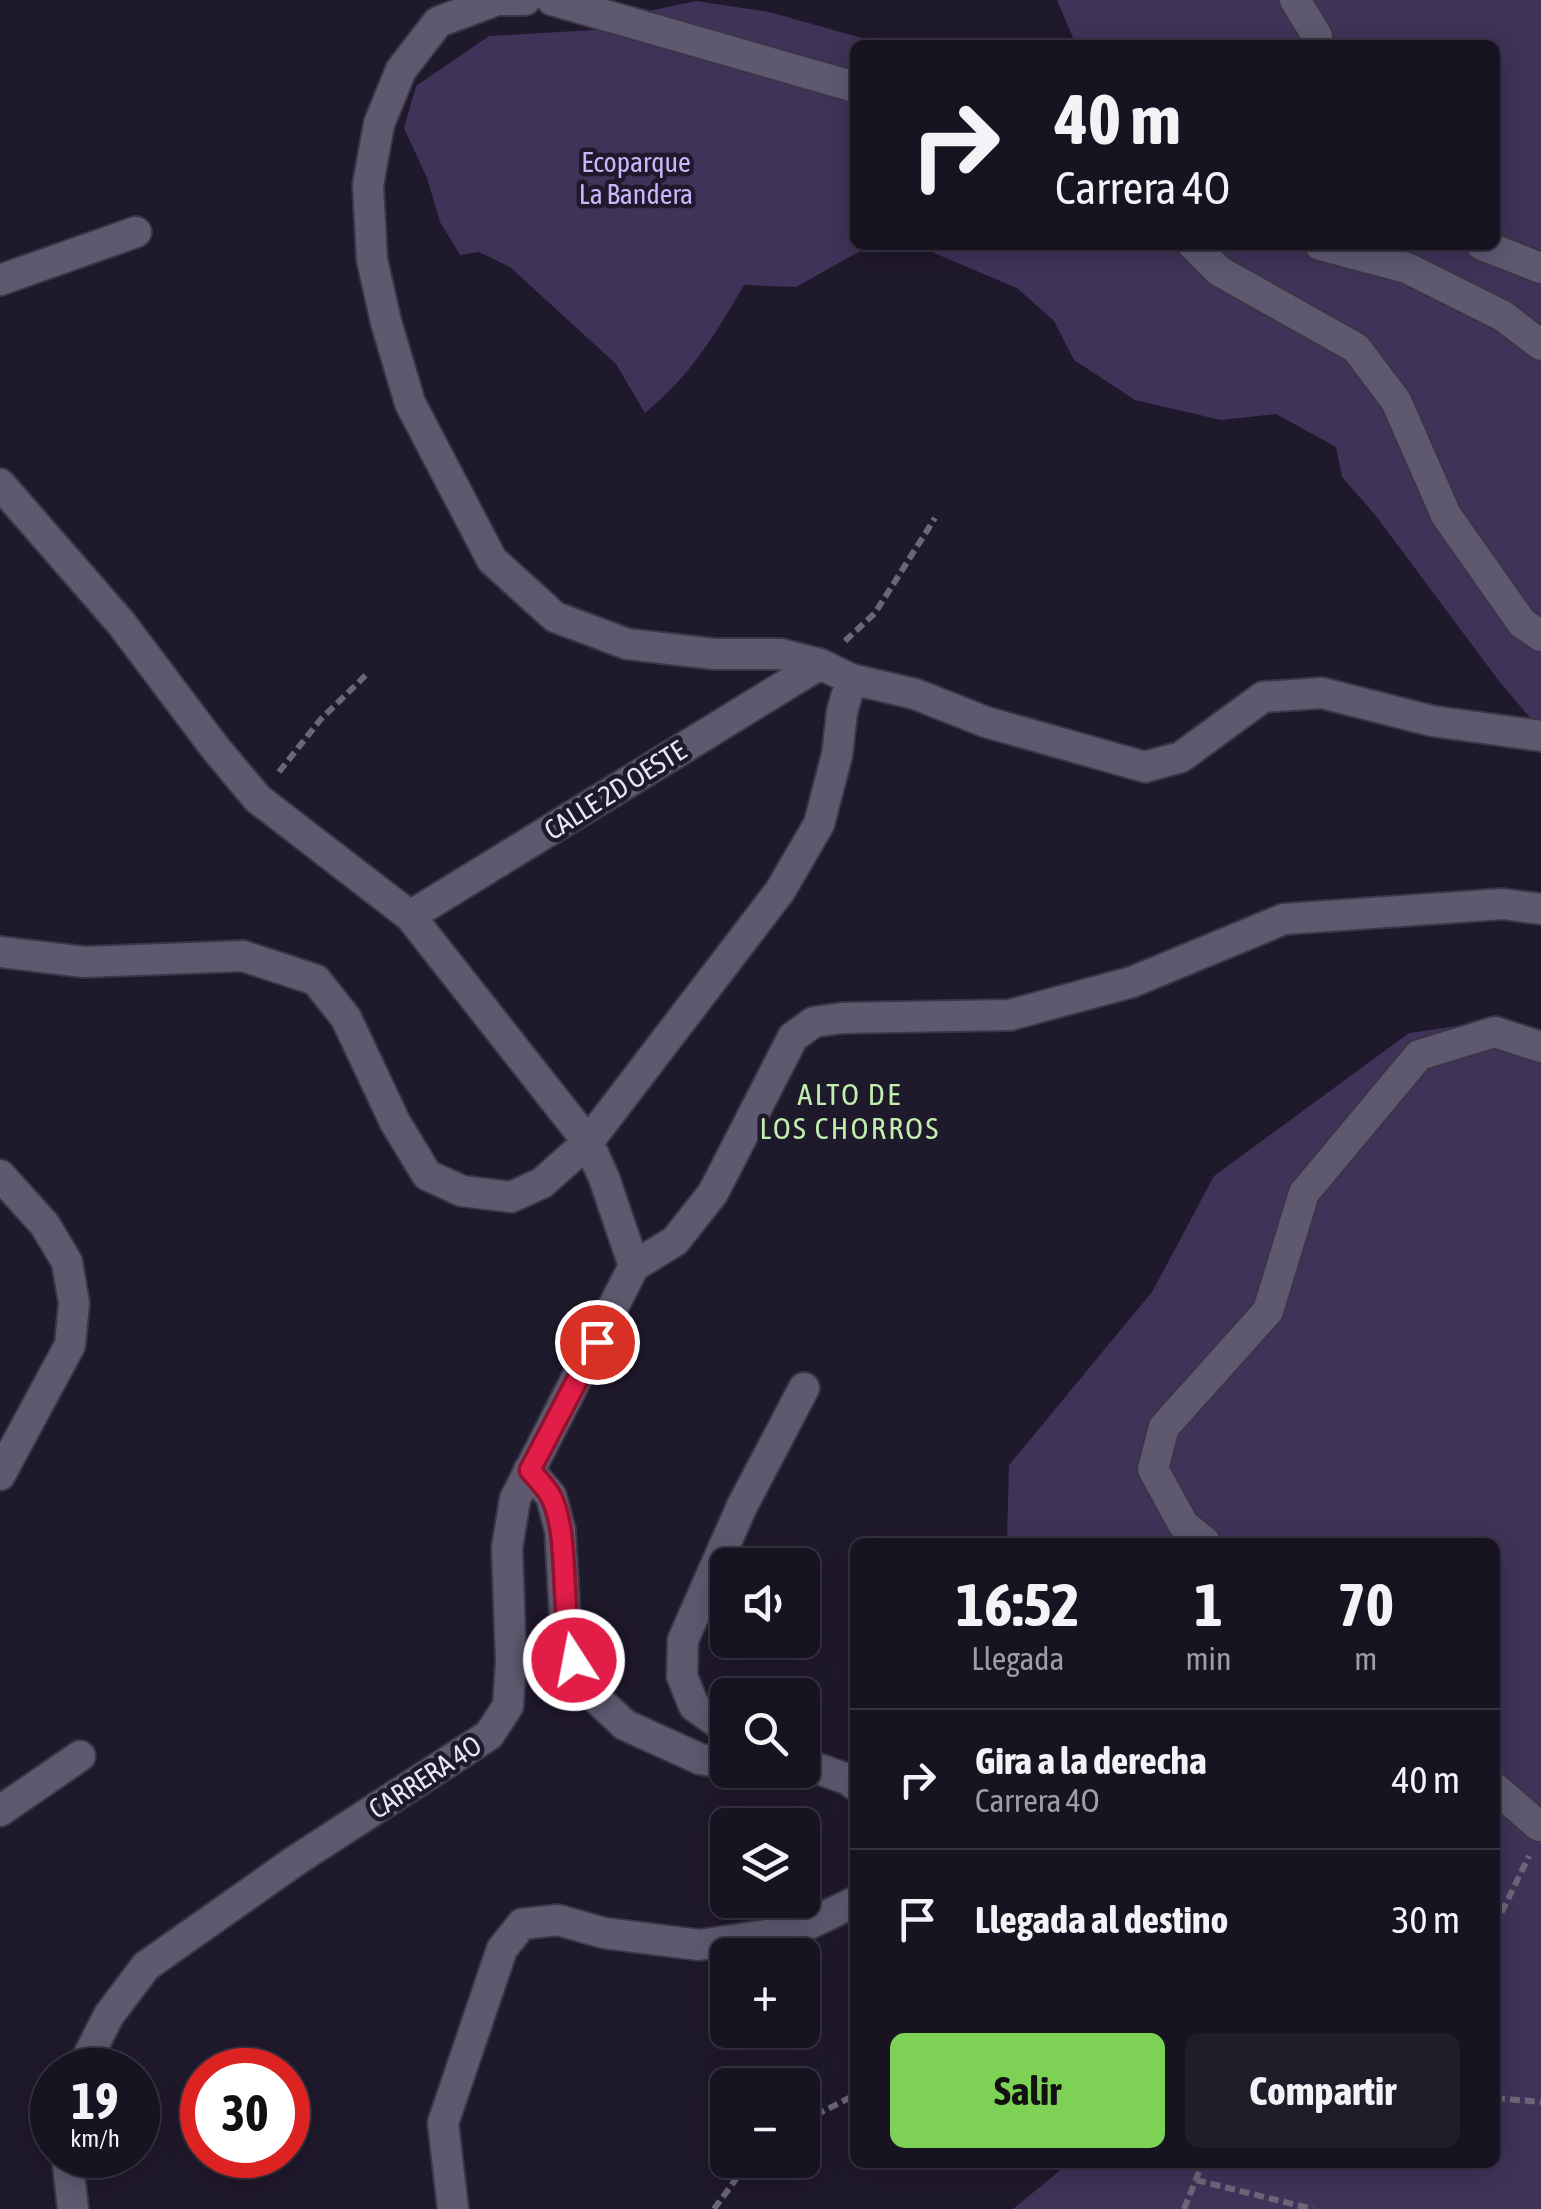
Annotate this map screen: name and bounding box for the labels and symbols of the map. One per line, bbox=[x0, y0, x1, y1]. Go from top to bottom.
park label: Ecoparque La Bandera bbox=[579, 146, 693, 210]
street label: CALLE 2D OESTE bbox=[538, 734, 692, 846]
district label: ALTO DE LOS CHORROS bbox=[759, 1077, 941, 1145]
pin bbox=[555, 1300, 640, 1385]
position arrow bbox=[522, 1608, 626, 1712]
street label: CARRERA 4O bbox=[363, 1729, 487, 1825]
speed limit sign: 30 bbox=[180, 2048, 310, 2178]

